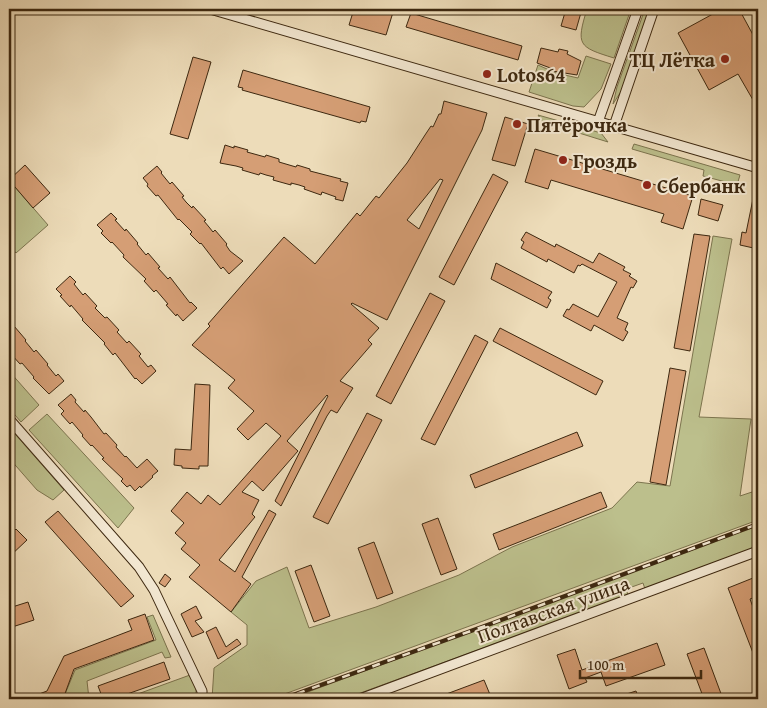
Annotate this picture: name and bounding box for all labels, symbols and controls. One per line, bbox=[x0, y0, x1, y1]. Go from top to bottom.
place label: ТЦ Лётка bbox=[629, 45, 716, 74]
marker: ТЦ Лётка bbox=[719, 53, 731, 65]
place label: Lotos64 bbox=[497, 60, 566, 89]
marker: Lotos64 bbox=[481, 68, 493, 80]
place label: Пятёрочка bbox=[527, 110, 628, 139]
marker: Пятёрочка bbox=[511, 118, 523, 130]
place label: Гроздь bbox=[573, 146, 637, 175]
marker: Гроздь bbox=[557, 154, 569, 166]
place label: Сбербанк bbox=[657, 171, 746, 200]
marker: Сбербанк bbox=[641, 179, 653, 191]
street label: Полтавская улица bbox=[473, 568, 634, 650]
scale bar bbox=[580, 648, 701, 680]
text: 100 m bbox=[587, 654, 625, 675]

